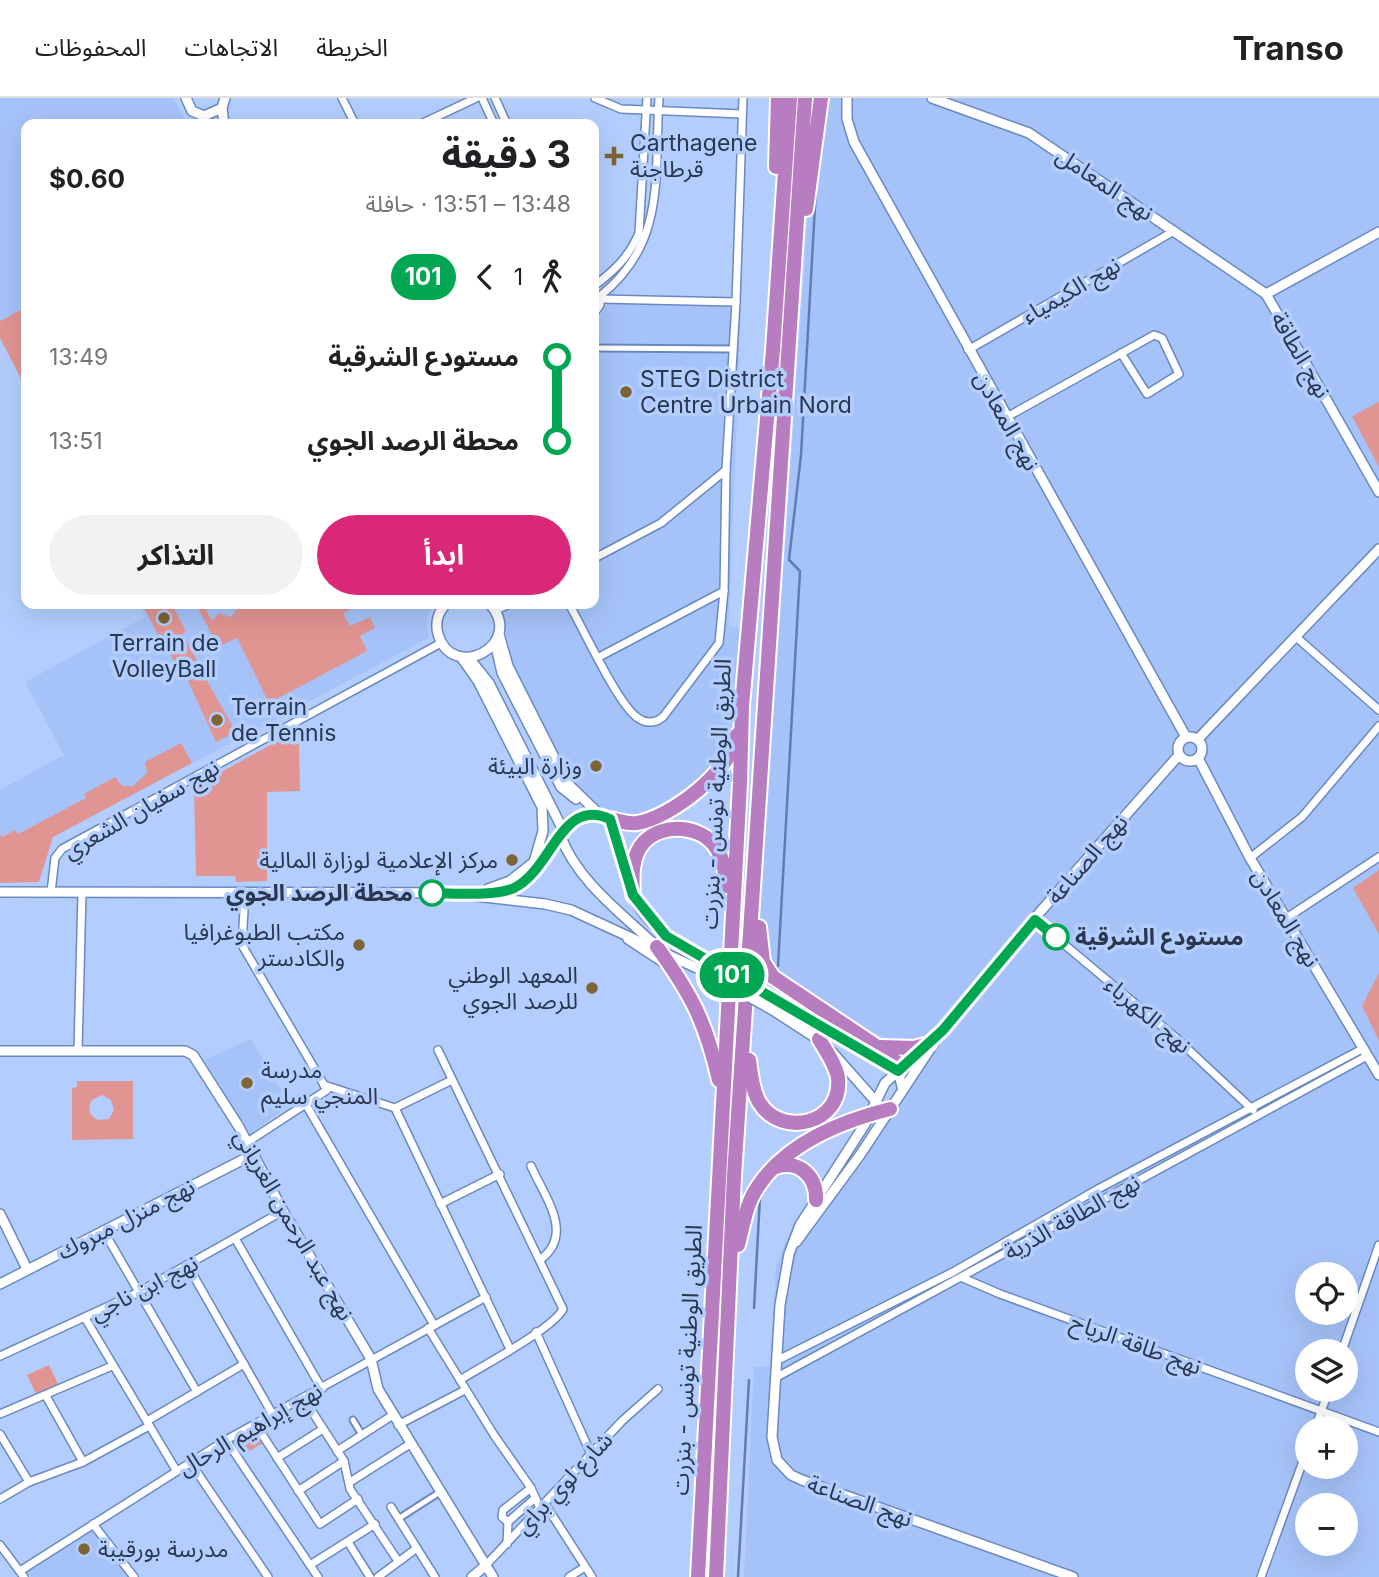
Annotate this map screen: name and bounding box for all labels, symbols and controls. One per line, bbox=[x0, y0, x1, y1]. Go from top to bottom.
text: Transo bbox=[1232, 28, 1344, 68]
text: المحفوظات bbox=[35, 33, 146, 62]
text: الاتجاهات bbox=[184, 33, 278, 62]
text: الخريطة bbox=[316, 33, 388, 62]
place label: Carthagene قرطاجنة bbox=[630, 129, 757, 183]
text: 3 دقيقة bbox=[442, 131, 571, 177]
street label: نهج المعامل bbox=[1049, 141, 1159, 229]
marker: Carthagene قرطاجنة bbox=[604, 146, 624, 166]
text: $0.60 bbox=[49, 163, 125, 194]
text: 13:48 – 13:51 · حافلة bbox=[366, 190, 571, 218]
street label: نهج الكيمياء bbox=[1017, 251, 1127, 332]
icon: back bbox=[466, 258, 504, 296]
icon: walk bbox=[533, 258, 571, 296]
text: 101 bbox=[405, 262, 442, 291]
text: 1 bbox=[514, 263, 523, 291]
street label: نهج الطاقة bbox=[1262, 307, 1337, 405]
text: مستودع الشرقية bbox=[328, 341, 519, 372]
text: 13:49 bbox=[49, 343, 108, 371]
place label: STEG District Centre Urbain Nord bbox=[640, 365, 852, 419]
street label: نهج المعادن bbox=[966, 366, 1046, 477]
marker: STEG District Centre Urbain Nord bbox=[618, 384, 634, 400]
text: محطة الرصد الجوي bbox=[308, 425, 519, 456]
text: 13:51 bbox=[49, 427, 103, 455]
button: التذاكر bbox=[49, 515, 303, 595]
button: ابدأ bbox=[317, 515, 571, 595]
marker: Terrain de VolleyBall bbox=[156, 610, 172, 626]
place label: Terrain de VolleyBall bbox=[109, 629, 219, 683]
street label: الطريق الوطنية تونس - بنزرت bbox=[695, 658, 737, 930]
place label: Terrain de Tennis bbox=[231, 693, 336, 747]
marker: Terrain de Tennis bbox=[209, 712, 225, 728]
place label: وزارة البيئة bbox=[488, 752, 582, 780]
street label: نهج سفيان الشعري bbox=[58, 753, 226, 868]
marker: وزارة البيئة bbox=[588, 758, 604, 774]
street label: نهج الصناعة bbox=[1040, 808, 1136, 912]
place label: مركز الإعلامية لوزارة المالية bbox=[260, 846, 498, 876]
marker: مركز الإعلامية لوزارة المالية bbox=[504, 852, 520, 868]
street label: نهج المعادن bbox=[1243, 864, 1326, 974]
place label: محطة الرصد الجوي bbox=[226, 879, 413, 911]
marker: محطة الرصد الجوي bbox=[419, 880, 445, 906]
place label: مكتب الطبوغرافيا والكادستر bbox=[183, 918, 345, 972]
place label: مستودع الشرقية bbox=[1075, 923, 1244, 954]
marker: مستودع الشرقية bbox=[1043, 924, 1069, 950]
marker: مكتب الطبوغرافيا والكادستر bbox=[351, 937, 367, 953]
line badge: 101 bbox=[692, 952, 772, 998]
text: 101 bbox=[714, 960, 750, 989]
place label: المعهد الوطني للرصد الجوي bbox=[448, 961, 578, 1018]
street label: نهج الكهرباء bbox=[1097, 971, 1197, 1062]
marker: المعهد الوطني للرصد الجوي bbox=[584, 980, 600, 996]
place label: مدرسة المنجي سليم bbox=[261, 1056, 378, 1113]
marker: مدرسة المنجي سليم bbox=[239, 1075, 255, 1091]
street label: نهج عبد الرحمن الغرياني bbox=[225, 1125, 360, 1327]
street label: نهج الطاقة الذرية bbox=[999, 1168, 1146, 1269]
street label: نهج منزل مبروك bbox=[53, 1172, 201, 1268]
street label: الطريق الوطنية تونس - بنزرت bbox=[666, 1224, 708, 1496]
street label: نهج ابن ناجي bbox=[85, 1249, 204, 1330]
map controls bbox=[1295, 1262, 1358, 1556]
button: locate bbox=[1295, 1262, 1358, 1325]
street label: نهج طاقة الرياح bbox=[1066, 1307, 1205, 1384]
button: layers bbox=[1295, 1339, 1358, 1402]
street label: نهج إبراهيم الرحال bbox=[173, 1376, 329, 1484]
button: + bbox=[1295, 1416, 1358, 1479]
street label: شارع لوي براي bbox=[510, 1426, 621, 1542]
street label: نهج الصناعة bbox=[803, 1469, 916, 1536]
button: − bbox=[1295, 1493, 1358, 1556]
place label: مدرسة بورقيبة bbox=[98, 1535, 228, 1563]
marker: مدرسة بورقيبة bbox=[76, 1541, 92, 1557]

